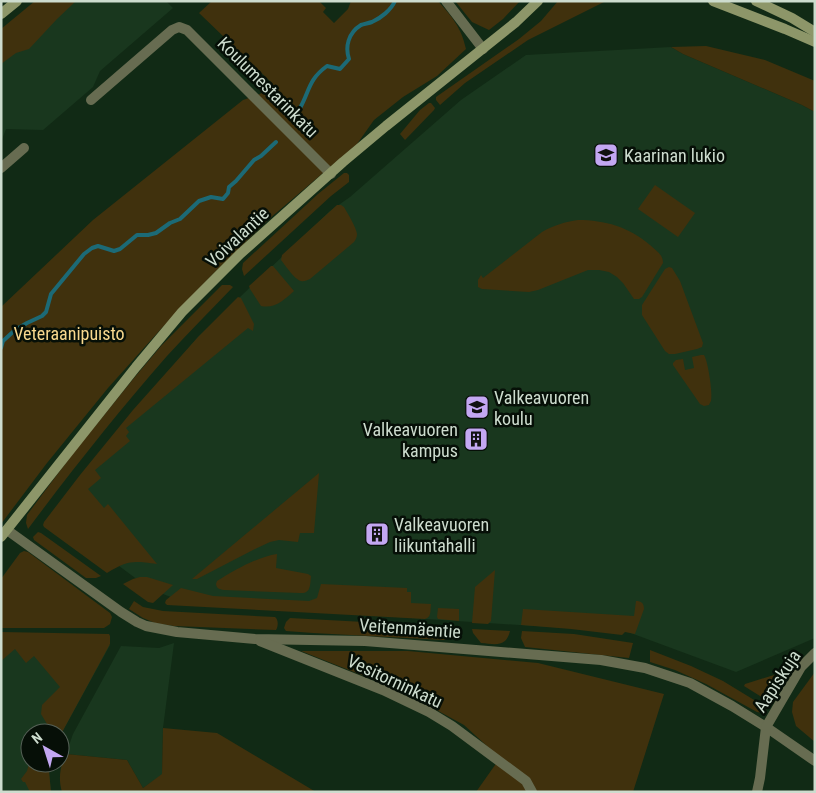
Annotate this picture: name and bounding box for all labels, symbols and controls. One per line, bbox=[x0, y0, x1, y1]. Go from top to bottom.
street label: Koulumestarinkatu bbox=[213, 32, 323, 142]
school or university icon: Kaarinan lukio bbox=[593, 142, 619, 168]
place label: Kaarinan lukio bbox=[624, 145, 725, 166]
street label: Voivalantie bbox=[201, 203, 273, 271]
park label: Veteraanipuisto bbox=[13, 323, 125, 344]
place label: Valkeavuoren koulu bbox=[494, 387, 589, 429]
school or university icon: Valkeavuoren koulu bbox=[464, 394, 490, 420]
place label: Valkeavuoren kampus bbox=[363, 419, 458, 461]
building icon: Valkeavuoren kampus bbox=[463, 426, 489, 452]
place label: Valkeavuoren liikuntahalli bbox=[394, 514, 489, 556]
building icon: Valkeavuoren liikuntahalli bbox=[364, 521, 390, 547]
street label: Veitenmäentie bbox=[358, 614, 462, 642]
street label: Aapiskuja bbox=[749, 646, 805, 716]
street label: Vesitorninkatu bbox=[344, 650, 446, 712]
north arrow bbox=[20, 723, 70, 773]
text: N bbox=[28, 729, 45, 747]

